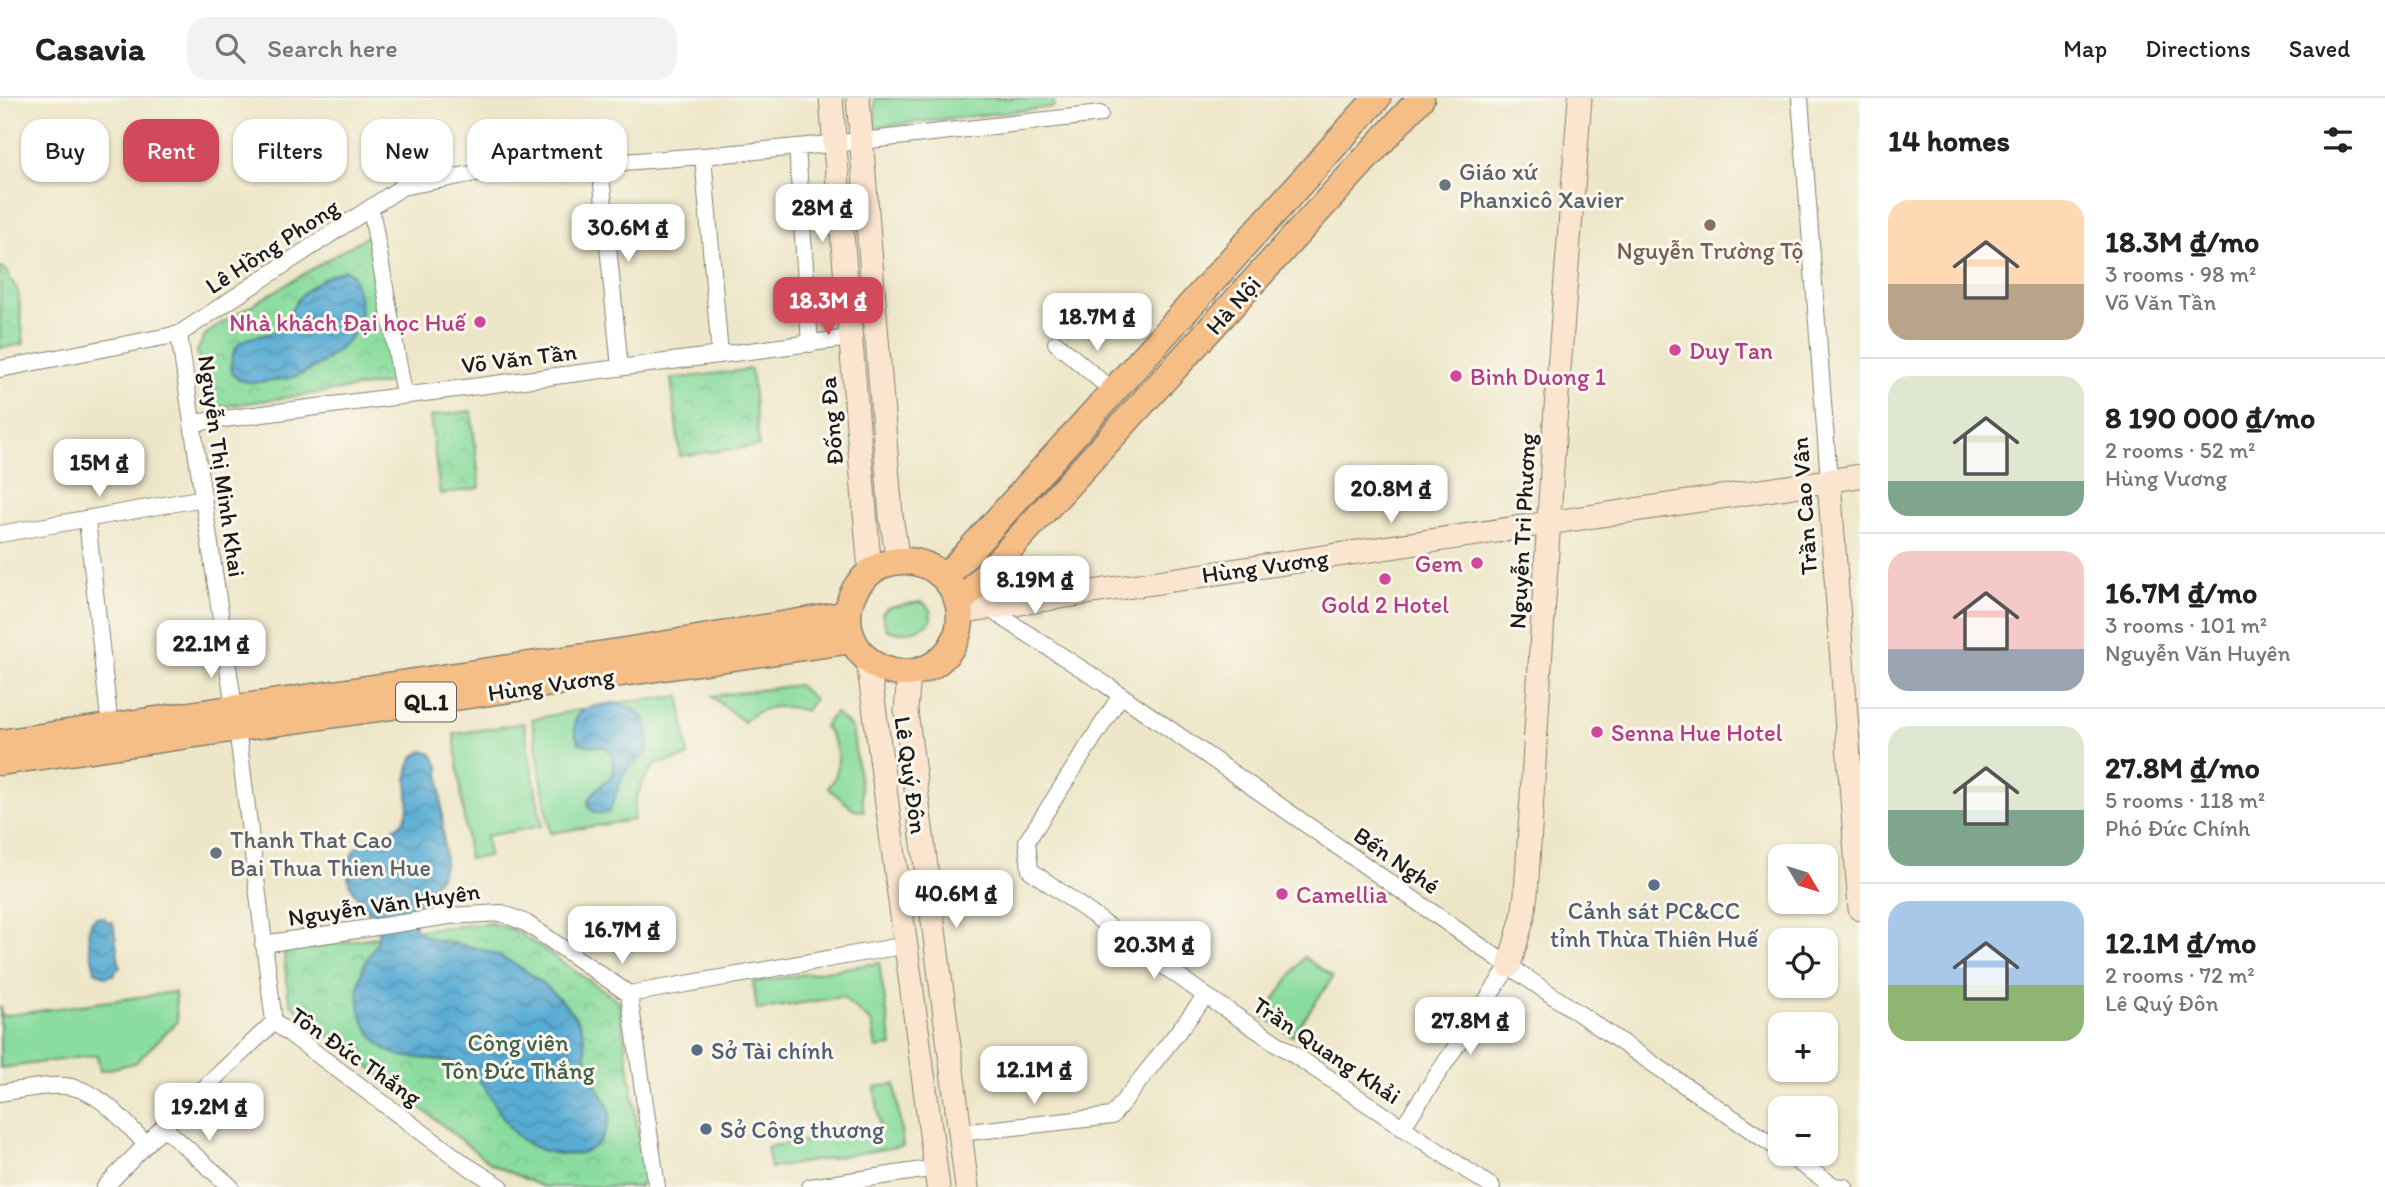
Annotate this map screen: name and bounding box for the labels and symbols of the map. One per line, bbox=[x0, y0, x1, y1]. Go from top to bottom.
place label: Giáo xứ Phanxicô Xavier bbox=[1459, 157, 1624, 214]
marker: Giáo xứ Phanxicô Xavier bbox=[1437, 177, 1453, 193]
pin: 28M ₫ bbox=[773, 184, 871, 244]
street label: Lê Hồng Phong bbox=[200, 192, 345, 300]
pin: 30.6M ₫ bbox=[563, 204, 693, 264]
marker: Nguyễn Trường Tộ bbox=[1702, 217, 1718, 233]
place label: Nguyễn Trường Tộ bbox=[1617, 236, 1803, 265]
street label: Hà Nội bbox=[1199, 270, 1267, 340]
pin: 18.3M ₫ bbox=[763, 278, 893, 337]
pin: 18.7M ₫ bbox=[1032, 294, 1162, 353]
place label: Nhà khách Đại học Huế bbox=[229, 308, 467, 337]
marker: Nhà khách Đại học Huế bbox=[472, 314, 488, 330]
street label: Võ Văn Tần bbox=[460, 336, 579, 379]
place label: Duy Tan bbox=[1689, 336, 1773, 365]
marker: Duy Tan bbox=[1667, 342, 1683, 358]
street label: Nguyễn Thị Minh Khai bbox=[192, 353, 252, 579]
place label: Binh Duong 1 bbox=[1470, 362, 1606, 391]
marker: Binh Duong 1 bbox=[1448, 368, 1464, 384]
street label: Đống Đa bbox=[813, 375, 849, 466]
street label: Nguyễn Tri Phương bbox=[1502, 431, 1542, 630]
street label: Trần Cao Vân bbox=[1785, 435, 1823, 576]
pin: 15M ₫ bbox=[50, 440, 148, 499]
pin: 20.8M ₫ bbox=[1326, 466, 1456, 525]
street label: Hùng Vương bbox=[1200, 543, 1331, 589]
place label: Gem bbox=[1415, 549, 1463, 578]
marker: Gem bbox=[1469, 555, 1485, 571]
pin: 8.19M ₫ bbox=[970, 556, 1100, 616]
marker: Gold 2 Hotel bbox=[1377, 571, 1393, 587]
place label: Gold 2 Hotel bbox=[1321, 590, 1449, 619]
pin: 22.1M ₫ bbox=[146, 620, 276, 680]
street label: Hùng Vương bbox=[486, 661, 617, 707]
road number: QL.1 bbox=[396, 682, 456, 722]
street label: Lê Quý Đôn bbox=[888, 714, 934, 836]
place label: Senna Hue Hotel bbox=[1611, 718, 1783, 747]
marker: Senna Hue Hotel bbox=[1589, 724, 1605, 740]
street label: Bến Nghé bbox=[1348, 820, 1446, 900]
place label: Thanh That Cao Bai Thua Thien Hue bbox=[230, 825, 431, 882]
north arrow bbox=[1768, 844, 1838, 914]
marker: Thanh That Cao Bai Thua Thien Hue bbox=[208, 845, 224, 861]
pin: 40.6M ₫ bbox=[891, 870, 1021, 930]
street label: Nguyễn Văn Huyên bbox=[286, 876, 482, 932]
marker: Cảnh sát PC&CC tỉnh Thừa Thiên Huế bbox=[1646, 877, 1662, 893]
place label: Camellia bbox=[1296, 880, 1388, 909]
marker: Camellia bbox=[1274, 886, 1290, 902]
place label: Cảnh sát PC&CC tỉnh Thừa Thiên Huế bbox=[1550, 896, 1759, 953]
pin: 16.7M ₫ bbox=[557, 906, 687, 966]
pin: 20.3M ₫ bbox=[1089, 922, 1219, 981]
street label: Trần Quang Khải bbox=[1247, 990, 1407, 1110]
pin: 27.8M ₫ bbox=[1405, 998, 1535, 1057]
street label: Tôn Đức Thắng bbox=[285, 1000, 428, 1112]
park label: Công viên Tôn Đức Thắng bbox=[441, 1028, 596, 1085]
place label: Sở Tài chính bbox=[711, 1036, 834, 1065]
marker: Sở Tài chính bbox=[689, 1042, 705, 1058]
pin: 12.1M ₫ bbox=[969, 1046, 1099, 1106]
pin: 19.2M ₫ bbox=[144, 1084, 274, 1143]
place label: Sở Công thương bbox=[720, 1115, 885, 1144]
marker: Sở Công thương bbox=[698, 1121, 714, 1137]

